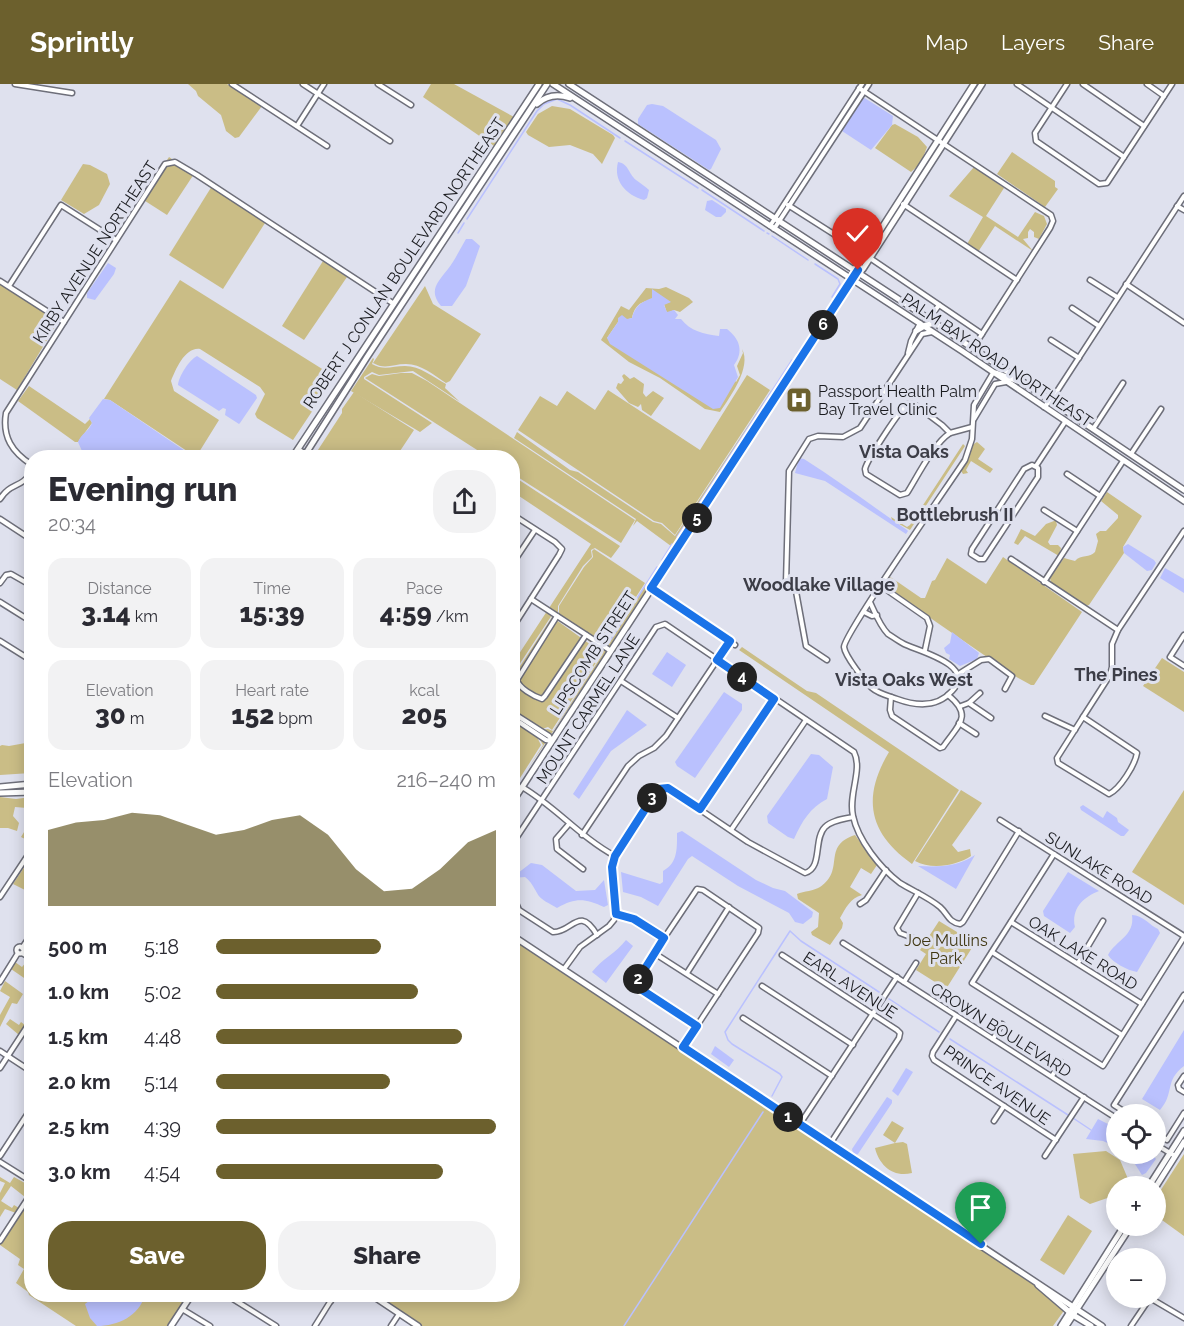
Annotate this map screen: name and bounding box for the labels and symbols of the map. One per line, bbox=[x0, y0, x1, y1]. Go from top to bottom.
street label: ROBERT J CONLAN BOULEVARD NORTHEAST bbox=[299, 114, 509, 412]
street label: KIRBY AVENUE NORTHEAST bbox=[29, 157, 161, 347]
pin bbox=[832, 208, 883, 270]
street label: PALM BAY ROAD NORTHEAST bbox=[898, 289, 1096, 431]
pin: 6 bbox=[808, 310, 838, 340]
place label: Passport Health Palm Bay Travel Clinic bbox=[818, 382, 977, 419]
hospital icon: Passport Health Palm Bay Travel Clinic bbox=[784, 385, 814, 415]
district label: Vista Oaks bbox=[859, 441, 949, 462]
pin: 5 bbox=[682, 503, 712, 533]
district label: Bottlebrush II bbox=[896, 504, 1014, 525]
district label: Woodlake Village bbox=[743, 574, 895, 595]
street label: LIPSCOMB STREET bbox=[546, 587, 640, 718]
street label: MOUNT CARMEL LANE bbox=[532, 630, 644, 788]
pin: 4 bbox=[727, 662, 757, 692]
district label: The Pines bbox=[1074, 664, 1158, 685]
district label: Vista Oaks West bbox=[835, 669, 973, 690]
pin: 3 bbox=[637, 783, 667, 813]
street label: SUNLAKE ROAD bbox=[1042, 827, 1156, 909]
street label: OAK LAKE ROAD bbox=[1025, 912, 1141, 994]
park label: Joe Mullins Park bbox=[904, 931, 988, 968]
street label: EARL AVENUE bbox=[799, 948, 901, 1023]
pin: 2 bbox=[623, 964, 653, 994]
street label: CROWN BOULEVARD bbox=[927, 979, 1075, 1081]
street label: PRINCE AVENUE bbox=[940, 1041, 1054, 1129]
pin: 1 bbox=[773, 1102, 803, 1132]
pin bbox=[955, 1182, 1006, 1244]

